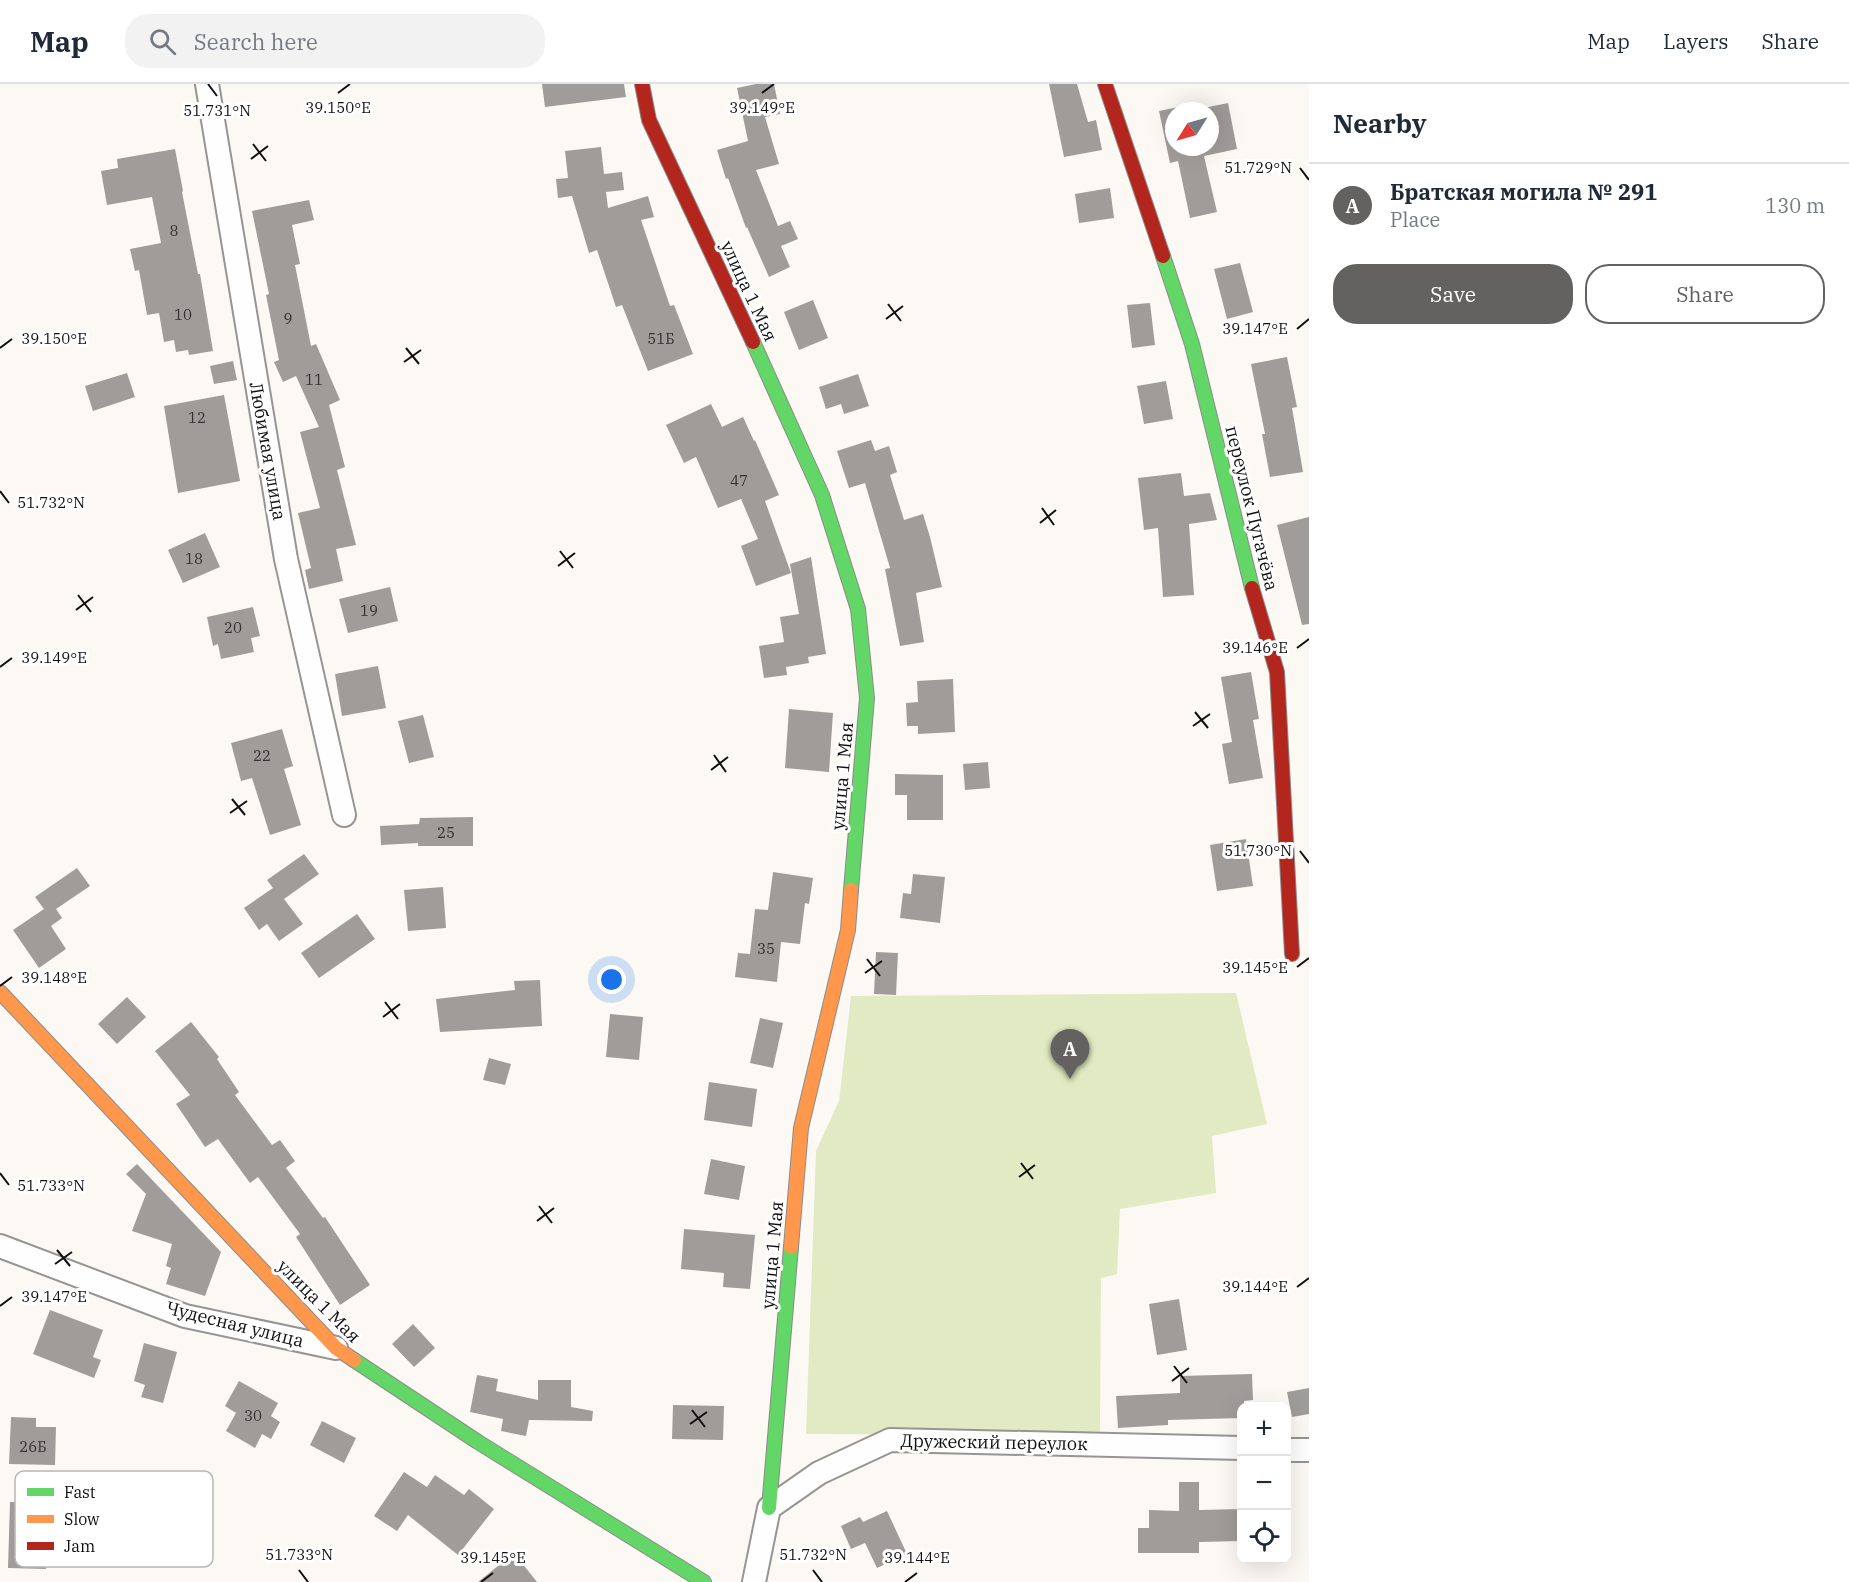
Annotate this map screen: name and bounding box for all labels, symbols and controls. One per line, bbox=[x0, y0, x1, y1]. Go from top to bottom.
search box bbox=[125, 14, 545, 68]
text: Map bbox=[30, 23, 89, 60]
icon: search bbox=[146, 25, 179, 58]
text: Search here bbox=[194, 27, 318, 56]
text: Map bbox=[1587, 27, 1630, 55]
text: Layers bbox=[1663, 27, 1729, 55]
text: Share bbox=[1762, 27, 1819, 55]
text: 39.150°E bbox=[305, 98, 371, 117]
text: 39.149°E bbox=[729, 98, 795, 117]
text: 51.731°N bbox=[183, 101, 251, 120]
north arrow bbox=[1165, 102, 1219, 156]
text: Nearby bbox=[1333, 106, 1427, 140]
text: 51.729°N bbox=[1224, 158, 1292, 177]
text: Братская могила № 291 bbox=[1390, 177, 1658, 206]
text: A bbox=[1346, 192, 1359, 219]
text: 130 m bbox=[1765, 192, 1825, 219]
text: Place bbox=[1390, 206, 1440, 233]
house number: 8 bbox=[169, 221, 179, 240]
street label: улица 1 Мая bbox=[716, 237, 782, 345]
button: Save bbox=[1333, 264, 1573, 324]
button: Share bbox=[1585, 264, 1825, 324]
house number: 10 bbox=[174, 305, 192, 324]
house number: 9 bbox=[283, 309, 293, 328]
text: 39.147°E bbox=[1222, 319, 1288, 338]
text: 39.150°E bbox=[21, 329, 87, 348]
house number: 51Б bbox=[647, 329, 675, 348]
house number: 11 bbox=[305, 370, 323, 389]
street label: Любимая улица bbox=[245, 380, 292, 522]
house number: 12 bbox=[188, 408, 206, 427]
street label: переулок Пугачёва bbox=[1220, 423, 1284, 593]
house number: 47 bbox=[730, 471, 748, 490]
text: 51.732°N bbox=[17, 493, 85, 512]
house number: 18 bbox=[185, 549, 203, 568]
house number: 19 bbox=[360, 601, 378, 620]
house number: 20 bbox=[224, 618, 242, 637]
text: 39.146°E bbox=[1222, 638, 1288, 657]
text: 39.149°E bbox=[21, 648, 87, 667]
street label: улица 1 Мая bbox=[826, 721, 858, 831]
house number: 22 bbox=[253, 746, 271, 765]
house number: 25 bbox=[437, 823, 455, 842]
text: 51.730°N bbox=[1224, 841, 1292, 860]
house number: 35 bbox=[757, 939, 775, 958]
text: 39.145°E bbox=[1222, 958, 1288, 977]
your location bbox=[597, 965, 626, 994]
text: 39.148°E bbox=[21, 968, 87, 987]
pin: A bbox=[1050, 1030, 1090, 1079]
text: 51.733°N bbox=[17, 1176, 85, 1195]
street label: улица 1 Мая bbox=[756, 1200, 788, 1310]
street label: улица 1 Мая bbox=[273, 1255, 365, 1347]
text: 39.144°E bbox=[1222, 1277, 1288, 1296]
text: 39.147°E bbox=[21, 1287, 87, 1306]
street label: Чудесная улица bbox=[164, 1296, 306, 1352]
map controls bbox=[1237, 1402, 1291, 1564]
button: + bbox=[1237, 1402, 1291, 1456]
house number: 30 bbox=[244, 1406, 262, 1425]
street label: Дружеский переулок bbox=[900, 1429, 1088, 1455]
house number: 26Б bbox=[19, 1437, 47, 1456]
button: − bbox=[1237, 1456, 1291, 1510]
legend bbox=[15, 1471, 213, 1567]
text: Fast bbox=[64, 1482, 96, 1502]
text: Slow bbox=[64, 1509, 100, 1529]
button: locate bbox=[1237, 1510, 1291, 1564]
text: Jam bbox=[64, 1536, 95, 1556]
text: 51.733°N bbox=[265, 1545, 333, 1564]
text: 51.732°N bbox=[779, 1545, 847, 1564]
text: 39.145°E bbox=[460, 1548, 526, 1567]
text: 39.144°E bbox=[884, 1548, 950, 1567]

